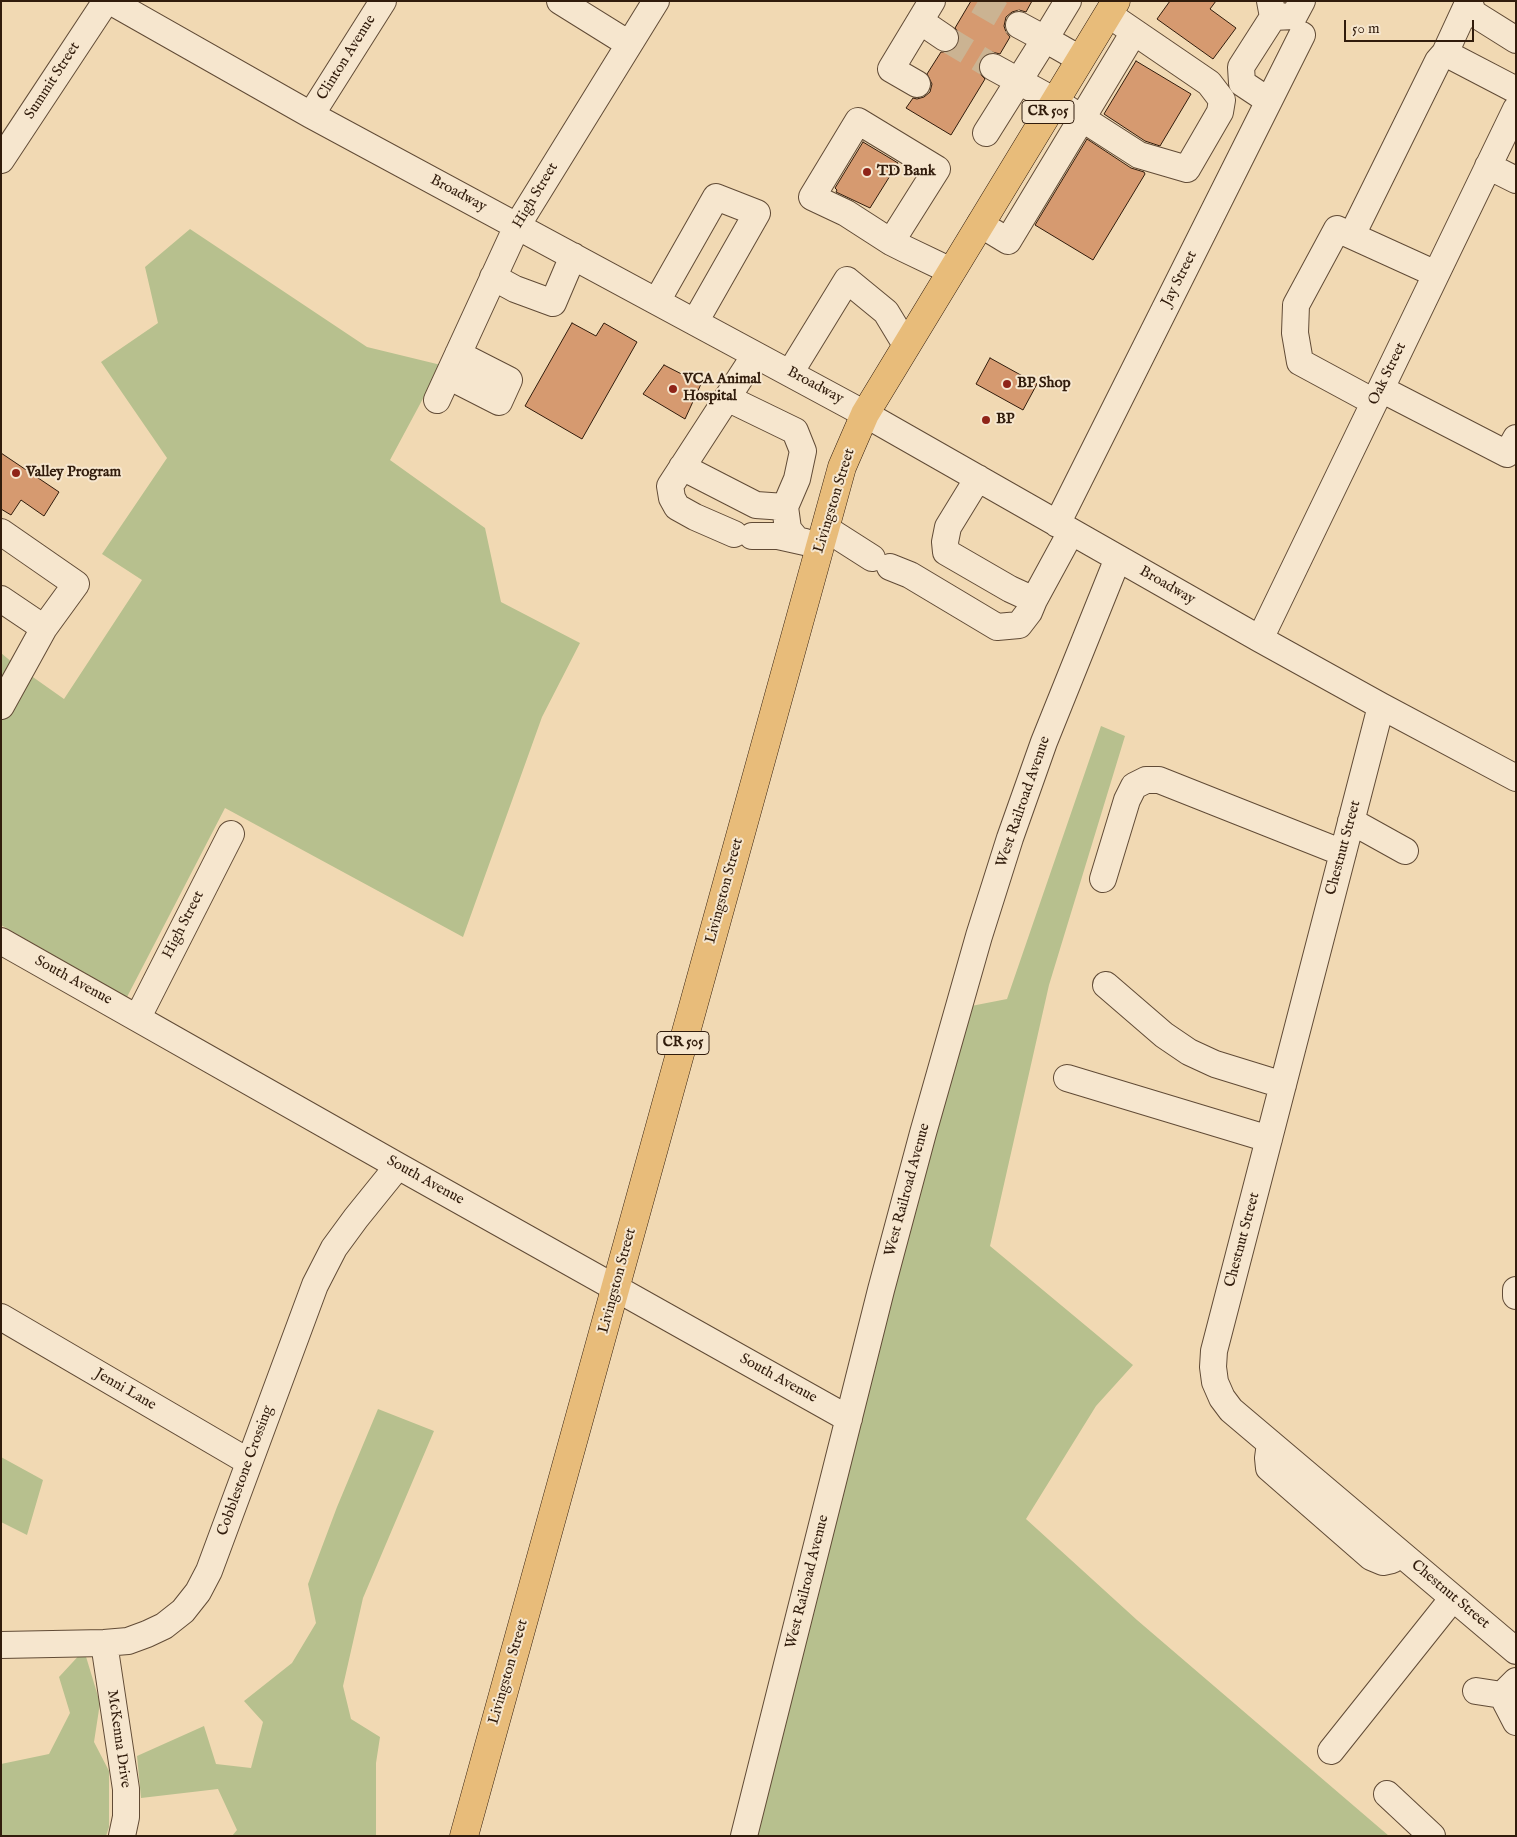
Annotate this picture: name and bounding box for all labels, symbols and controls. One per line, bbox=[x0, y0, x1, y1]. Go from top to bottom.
scale bar bbox=[1347, 10, 1477, 42]
street label: Clinton Avenue bbox=[314, 12, 380, 104]
text: 50 m bbox=[1352, 19, 1380, 38]
street label: Summit Street bbox=[21, 39, 85, 123]
road number: CR 505 bbox=[1022, 100, 1074, 124]
street label: High Street bbox=[509, 160, 563, 232]
place label: TD Bank bbox=[877, 163, 936, 181]
marker: TD Bank bbox=[861, 166, 873, 178]
street label: Broadway bbox=[427, 172, 489, 216]
street label: Jay Street bbox=[1158, 248, 1202, 310]
street label: Oak Street bbox=[1365, 340, 1411, 408]
street label: Broadway bbox=[784, 364, 846, 408]
place label: VCA Animal Hospital bbox=[683, 371, 761, 406]
place label: BP Shop bbox=[1017, 375, 1071, 393]
marker: BP Shop bbox=[1001, 378, 1013, 390]
marker: VCA Animal Hospital bbox=[667, 383, 679, 395]
place label: BP bbox=[996, 411, 1015, 429]
marker: BP bbox=[980, 414, 992, 426]
street label: Livingston Street bbox=[811, 447, 859, 555]
place label: Valley Program bbox=[26, 464, 121, 482]
marker: Valley Program bbox=[10, 467, 22, 479]
street label: Broadway bbox=[1136, 563, 1198, 609]
street label: West Railroad Avenue bbox=[993, 734, 1055, 870]
street label: Chestnut Street bbox=[1323, 799, 1365, 897]
street label: Livingston Street bbox=[702, 836, 748, 946]
street label: High Street bbox=[159, 888, 209, 962]
street label: South Avenue bbox=[31, 952, 115, 1010]
road number: CR 505 bbox=[657, 1032, 709, 1054]
street label: West Railroad Avenue bbox=[882, 1121, 934, 1259]
street label: South Avenue bbox=[383, 1152, 467, 1210]
street label: Chestnut Street bbox=[1222, 1191, 1264, 1289]
street label: Livingston Street bbox=[595, 1226, 641, 1336]
street label: South Avenue bbox=[736, 1350, 820, 1408]
street label: Jenni Lane bbox=[91, 1365, 159, 1415]
street label: Cobblestone Crossing bbox=[214, 1403, 278, 1539]
street label: West Railroad Avenue bbox=[783, 1513, 833, 1651]
street label: Chestnut Street bbox=[1407, 1557, 1493, 1633]
street label: Livingston Street bbox=[485, 1617, 533, 1727]
street label: McKenna Drive bbox=[102, 1689, 134, 1789]

